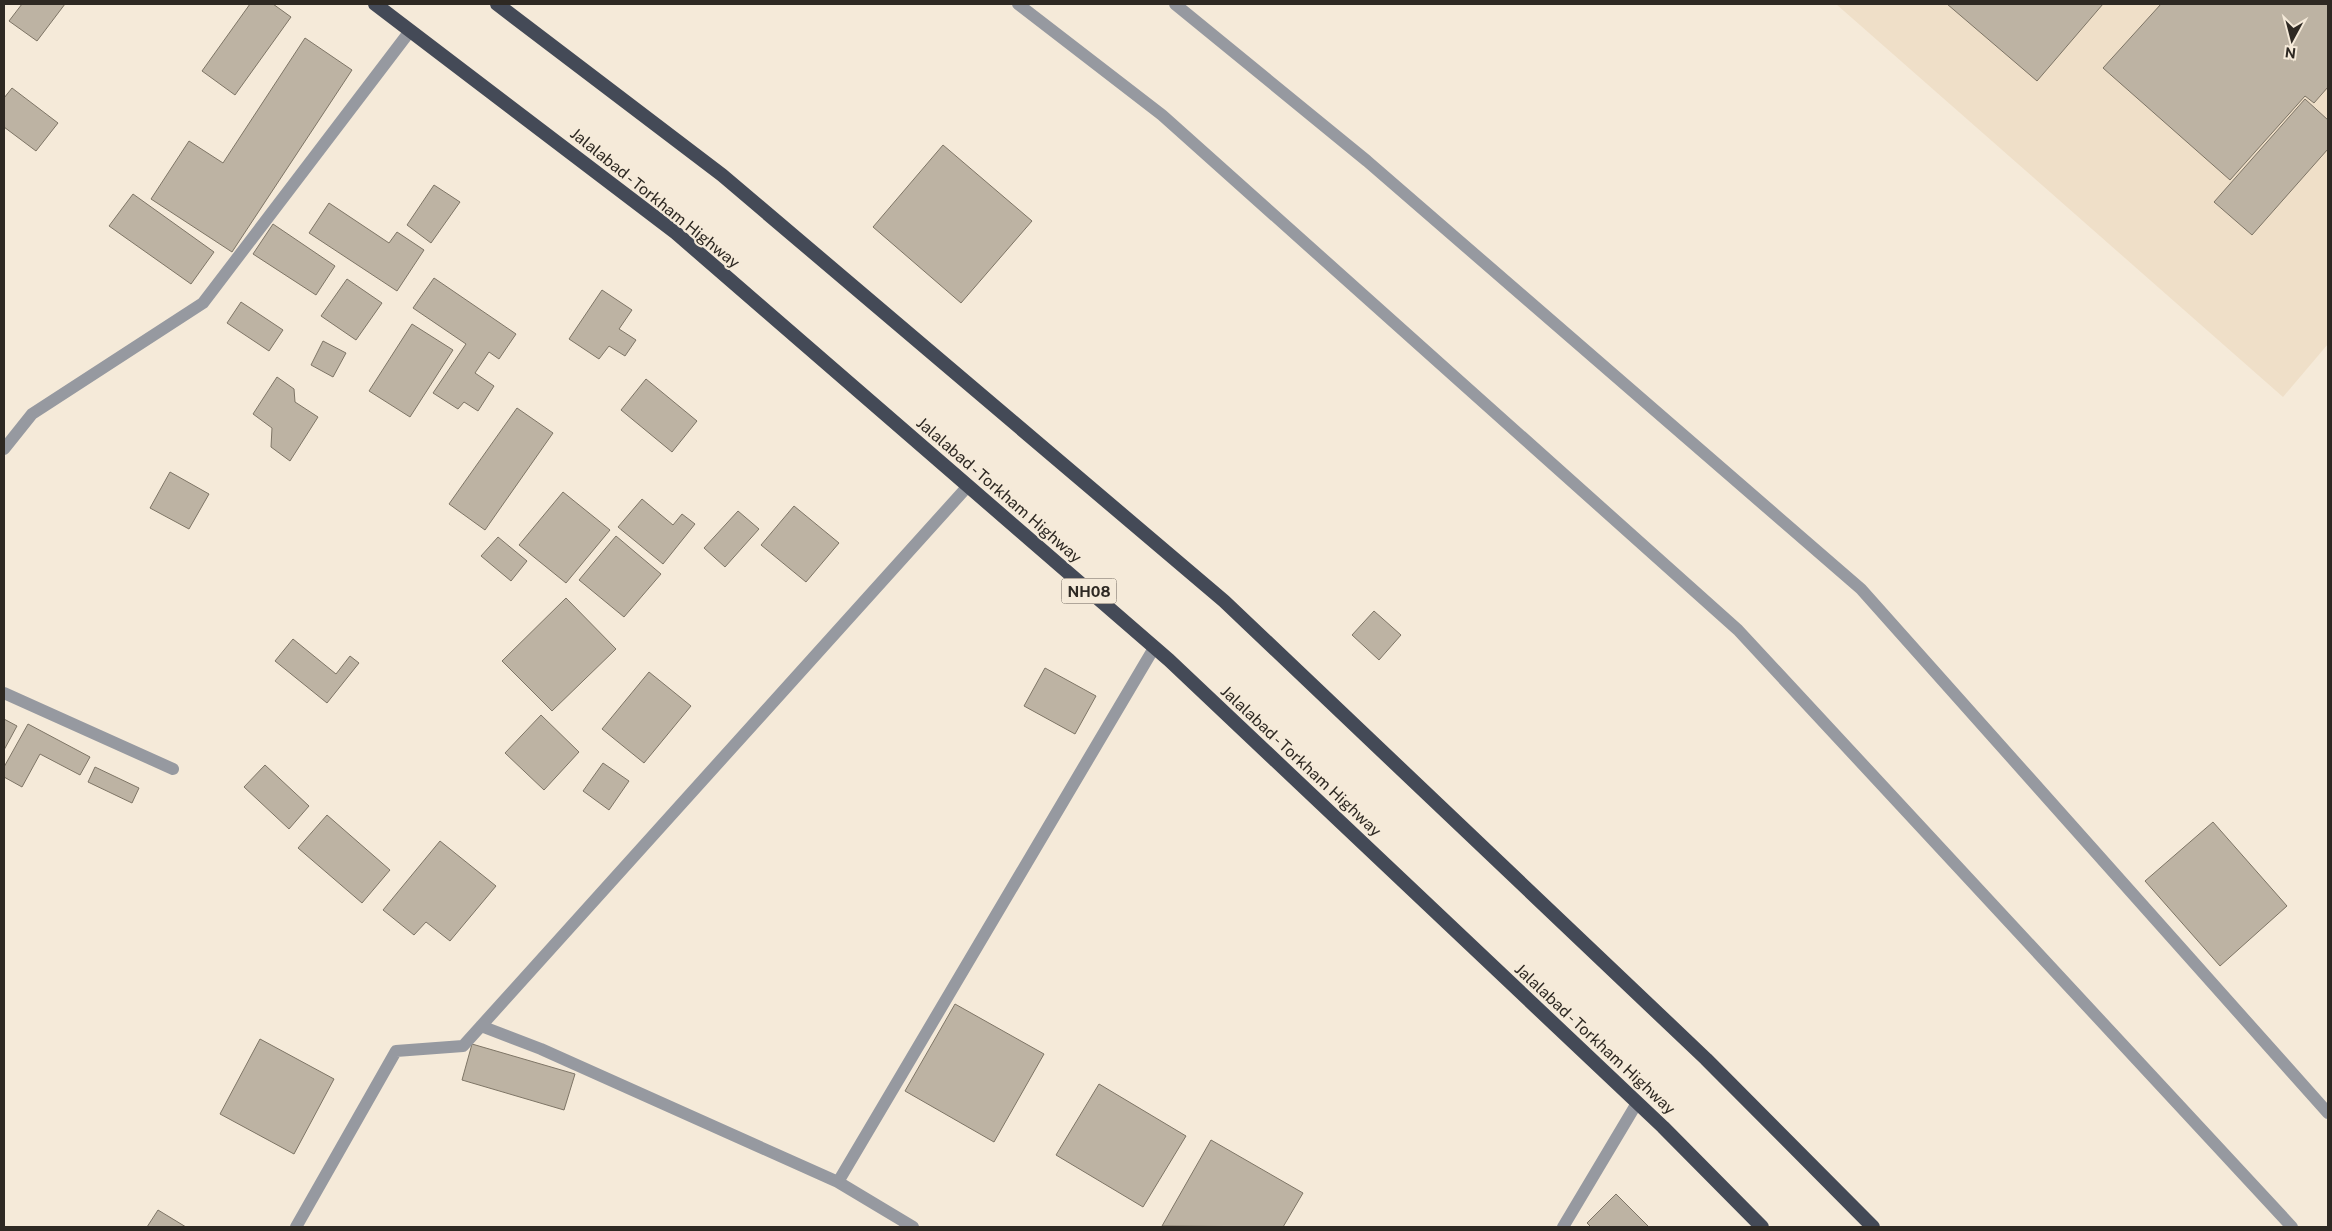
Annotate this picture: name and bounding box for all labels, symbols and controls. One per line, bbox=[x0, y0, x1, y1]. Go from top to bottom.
north arrow bbox=[2267, 15, 2317, 65]
text: N bbox=[2284, 44, 2297, 62]
street label: Jalalabad - Torkham Highway bbox=[566, 124, 744, 273]
street label: Jalalabad - Torkham Highway bbox=[913, 413, 1086, 567]
road number: NH08 bbox=[1062, 578, 1116, 604]
street label: Jalalabad - Torkham Highway bbox=[1217, 682, 1386, 841]
street label: Jalalabad - Torkham Highway bbox=[1511, 960, 1680, 1119]

